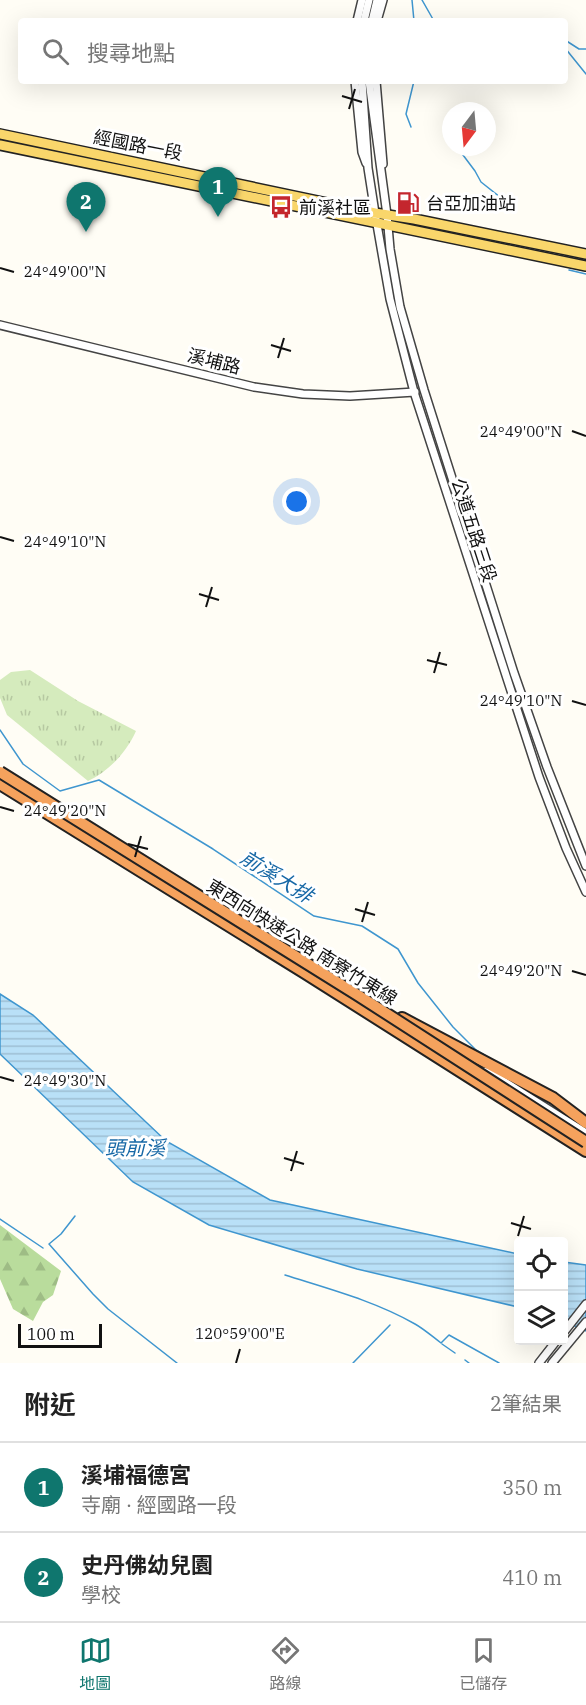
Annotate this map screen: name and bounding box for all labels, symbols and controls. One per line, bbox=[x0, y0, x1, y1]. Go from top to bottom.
search box bbox=[18, 18, 568, 84]
icon: search bbox=[39, 35, 72, 68]
text: 搜尋地點 bbox=[87, 38, 175, 67]
north arrow bbox=[442, 102, 496, 156]
street label: 經國路一段 bbox=[92, 125, 184, 165]
pin: 1 bbox=[198, 168, 238, 217]
pin: 2 bbox=[66, 182, 106, 232]
fuel station icon: 台亞加油站 bbox=[395, 190, 421, 216]
place label: 台亞加油站 bbox=[426, 192, 516, 215]
bus stop icon: 前溪社區 bbox=[268, 194, 294, 220]
place label: 前溪社區 bbox=[299, 196, 371, 219]
text: 24°49'00"N bbox=[24, 262, 106, 281]
street label: 溪埔路 bbox=[185, 343, 243, 379]
text: 24°49'00"N bbox=[480, 422, 562, 441]
street label: 公道五路三段 bbox=[446, 475, 502, 585]
your location bbox=[282, 487, 311, 516]
text: 24°49'10"N bbox=[24, 532, 106, 551]
text: 24°49'10"N bbox=[480, 691, 562, 710]
text: 24°49'20"N bbox=[24, 801, 106, 820]
water label: 前溪大排 bbox=[236, 843, 321, 910]
street label: 東西向快速公路 南寮竹東線 bbox=[203, 874, 401, 1010]
text: 24°49'20"N bbox=[480, 961, 562, 980]
text: 24°49'30"N bbox=[24, 1071, 106, 1090]
water label: 頭前溪 bbox=[105, 1134, 168, 1161]
map controls bbox=[514, 1237, 568, 1345]
button: locate bbox=[514, 1237, 568, 1291]
button: layers bbox=[514, 1291, 568, 1345]
scale bar bbox=[18, 1321, 102, 1348]
text: 100 m bbox=[27, 1324, 75, 1344]
text: 120°59'00"E bbox=[195, 1324, 285, 1343]
text: 附近 bbox=[24, 1387, 76, 1421]
text: 2筆結果 bbox=[490, 1390, 562, 1417]
text: 溪埔福德宮 bbox=[81, 1460, 191, 1489]
text: 1 bbox=[38, 1474, 50, 1501]
text: 350 m bbox=[502, 1474, 562, 1501]
text: 寺廟 · 經國路一段 bbox=[81, 1491, 237, 1518]
text: 史丹佛幼兒園 bbox=[81, 1550, 213, 1579]
text: 2 bbox=[38, 1564, 50, 1591]
text: 410 m bbox=[502, 1564, 562, 1591]
text: 學校 bbox=[81, 1581, 121, 1608]
tab: 地圖 bbox=[79, 1634, 112, 1694]
tab: 路線 bbox=[269, 1634, 302, 1694]
tab: 已儲存 bbox=[459, 1634, 507, 1694]

